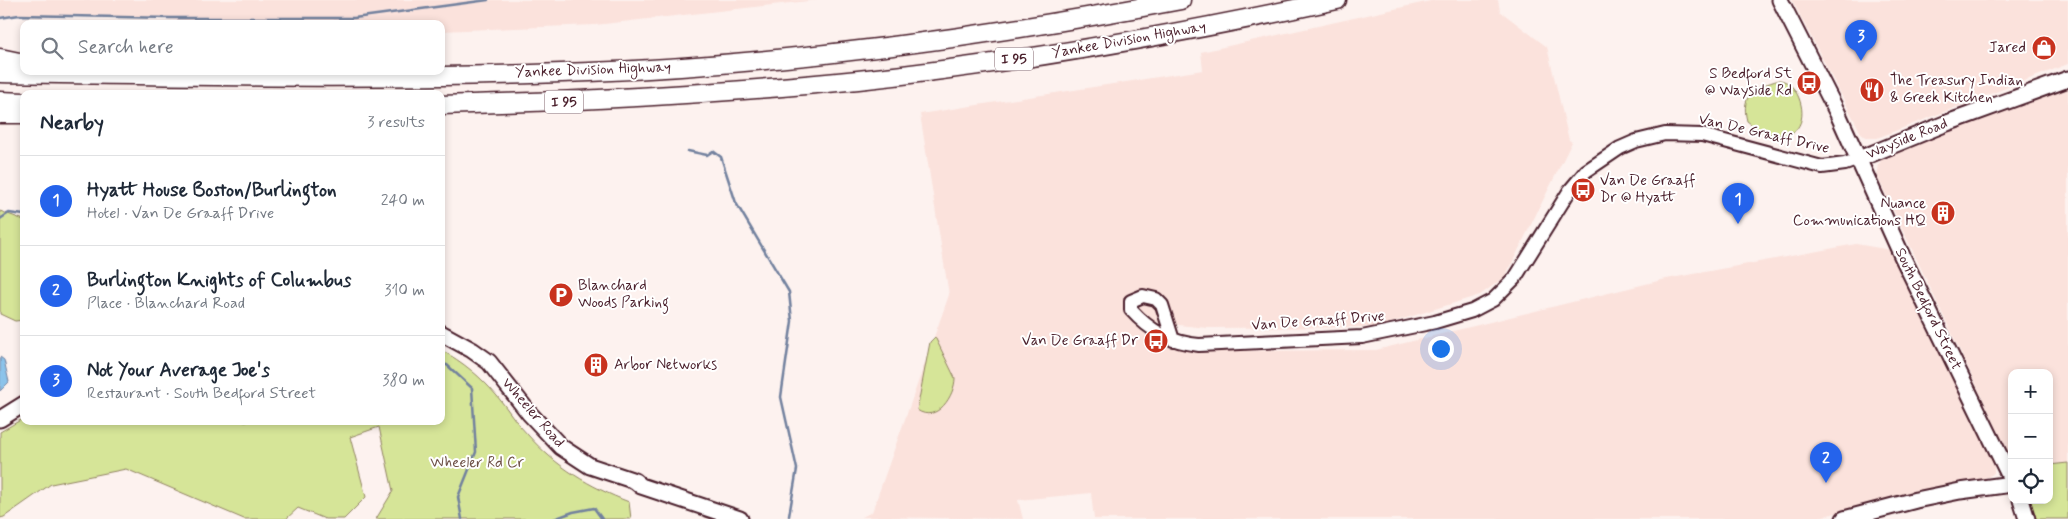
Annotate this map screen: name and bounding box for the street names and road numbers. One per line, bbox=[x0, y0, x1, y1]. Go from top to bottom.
street label: Yankee Division Highway bbox=[1050, 17, 1208, 64]
road number: I 95 bbox=[995, 48, 1033, 70]
street label: Yankee Division Highway bbox=[515, 57, 671, 84]
road number: I 95 bbox=[545, 90, 583, 114]
street label: Van De Graaff Drive bbox=[1697, 109, 1831, 159]
street label: Wayside Road bbox=[1863, 114, 1951, 164]
street label: South Bedford Street bbox=[1888, 245, 1966, 374]
street label: Van De Graaff Drive bbox=[1251, 306, 1385, 336]
street label: Wheeler Road bbox=[497, 374, 569, 452]

